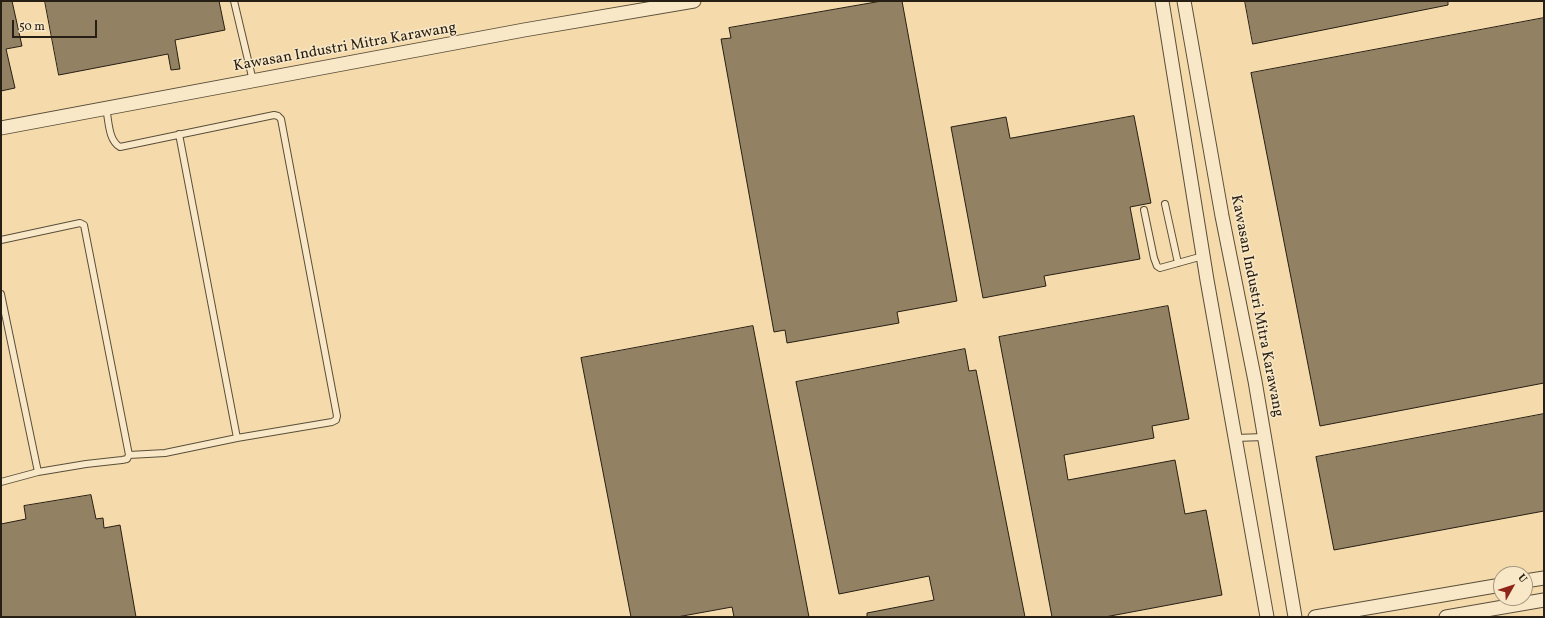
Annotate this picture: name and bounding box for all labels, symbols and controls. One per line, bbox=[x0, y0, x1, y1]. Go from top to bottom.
scale bar bbox=[14, 12, 99, 38]
text: 50 m bbox=[19, 19, 45, 35]
street label: Kawasan Industri Mitra Karawang bbox=[232, 20, 458, 76]
street label: Kawasan Industri Mitra Karawang bbox=[1226, 193, 1286, 419]
north arrow bbox=[1493, 566, 1533, 606]
text: U bbox=[1514, 571, 1530, 586]

